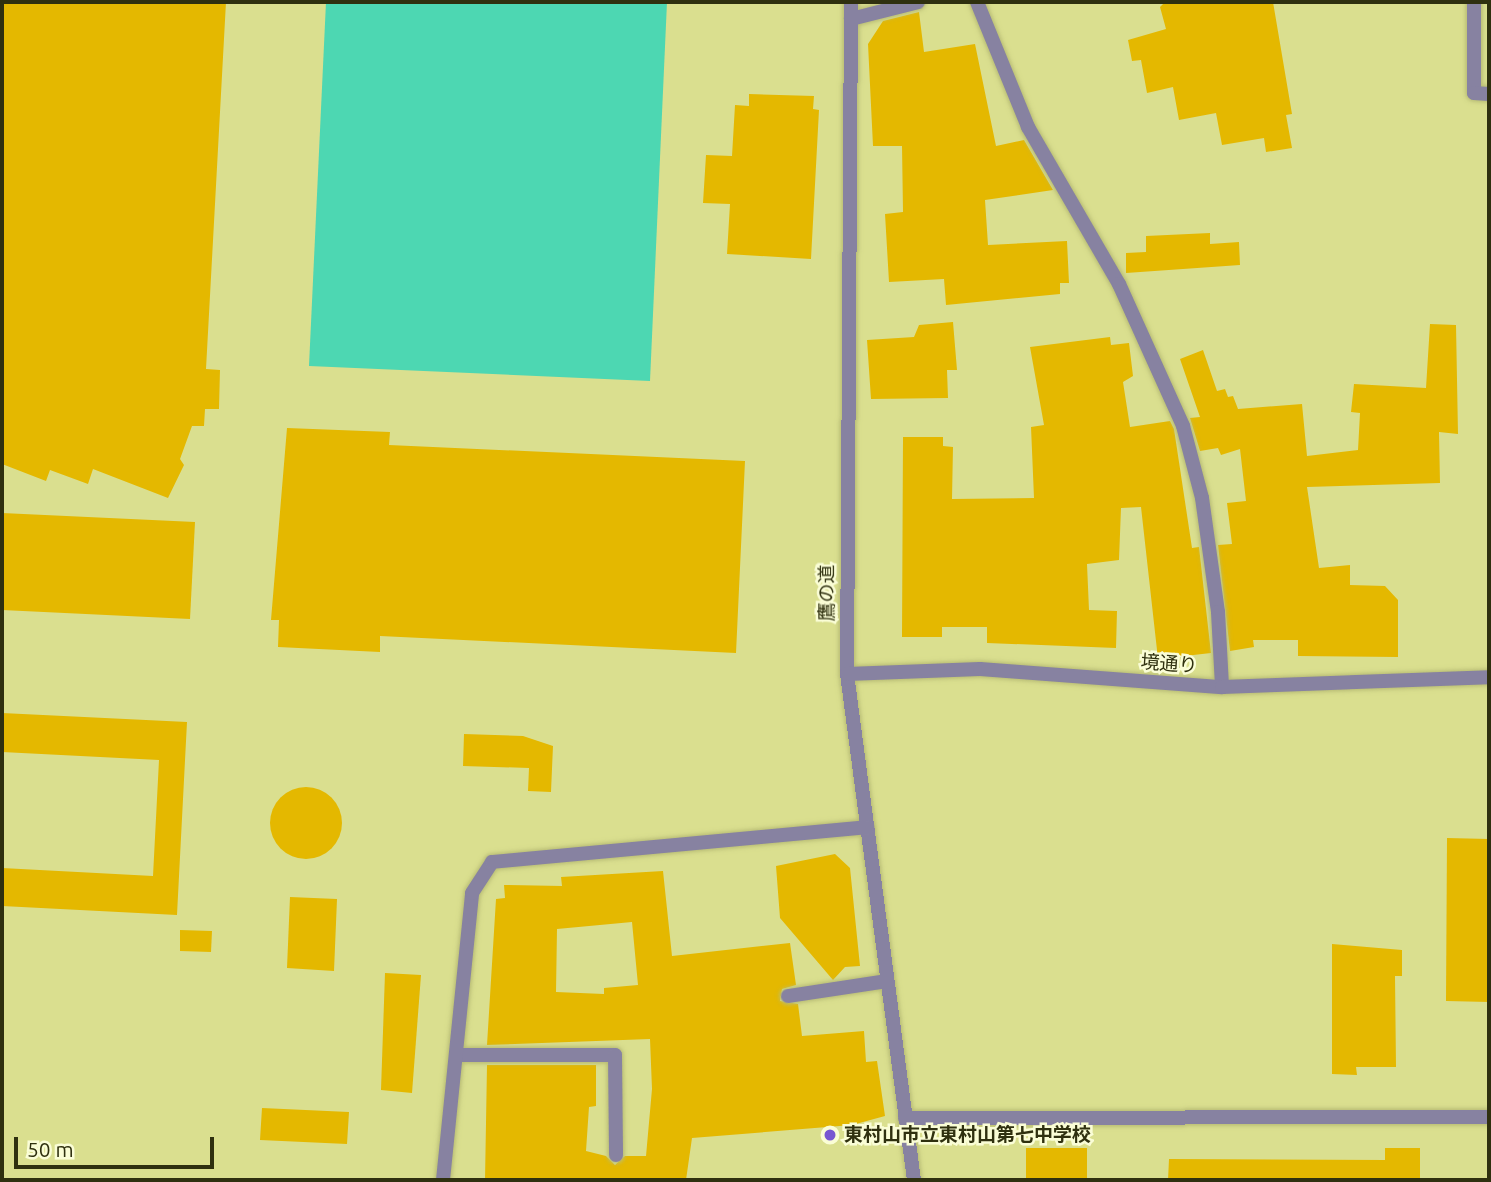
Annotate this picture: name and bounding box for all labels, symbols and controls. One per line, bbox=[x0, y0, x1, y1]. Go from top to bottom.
street label: 鷹の道 bbox=[816, 565, 838, 621]
street label: 境通り bbox=[1140, 651, 1198, 677]
scale bar bbox=[18, 1122, 217, 1166]
place label: 東村山市立東村山第七中学校 bbox=[844, 1124, 1091, 1146]
marker: 東村山市立東村山第七中学校 bbox=[822, 1127, 838, 1143]
text: 50 m bbox=[27, 1137, 74, 1161]

